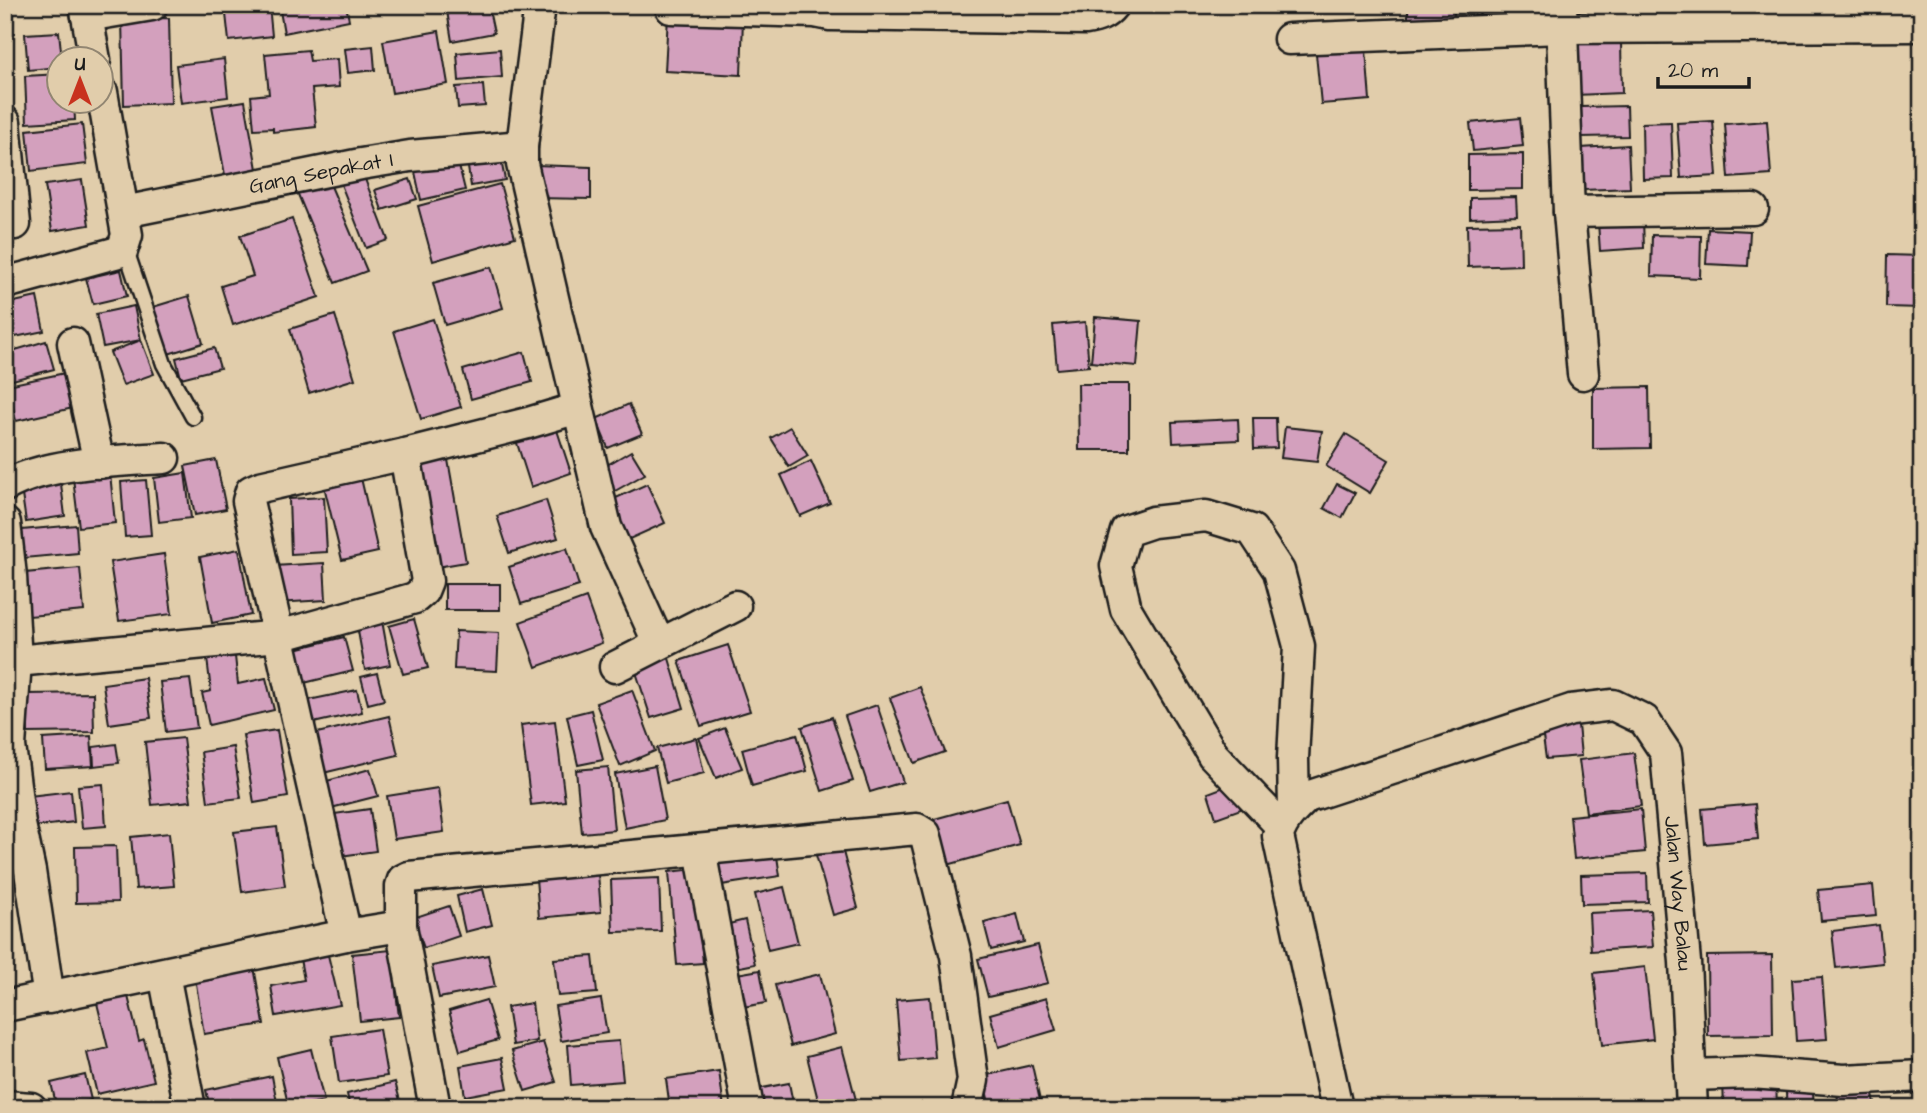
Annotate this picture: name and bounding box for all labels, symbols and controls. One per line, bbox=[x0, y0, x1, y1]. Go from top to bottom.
north arrow bbox=[46, 46, 116, 116]
scale bar bbox=[1658, 46, 1748, 90]
text: U bbox=[75, 51, 86, 78]
text: 20 m bbox=[1668, 56, 1719, 85]
street label: Gang Sepakat I bbox=[247, 145, 395, 201]
street label: Jalan Way Balau bbox=[1657, 815, 1700, 972]

